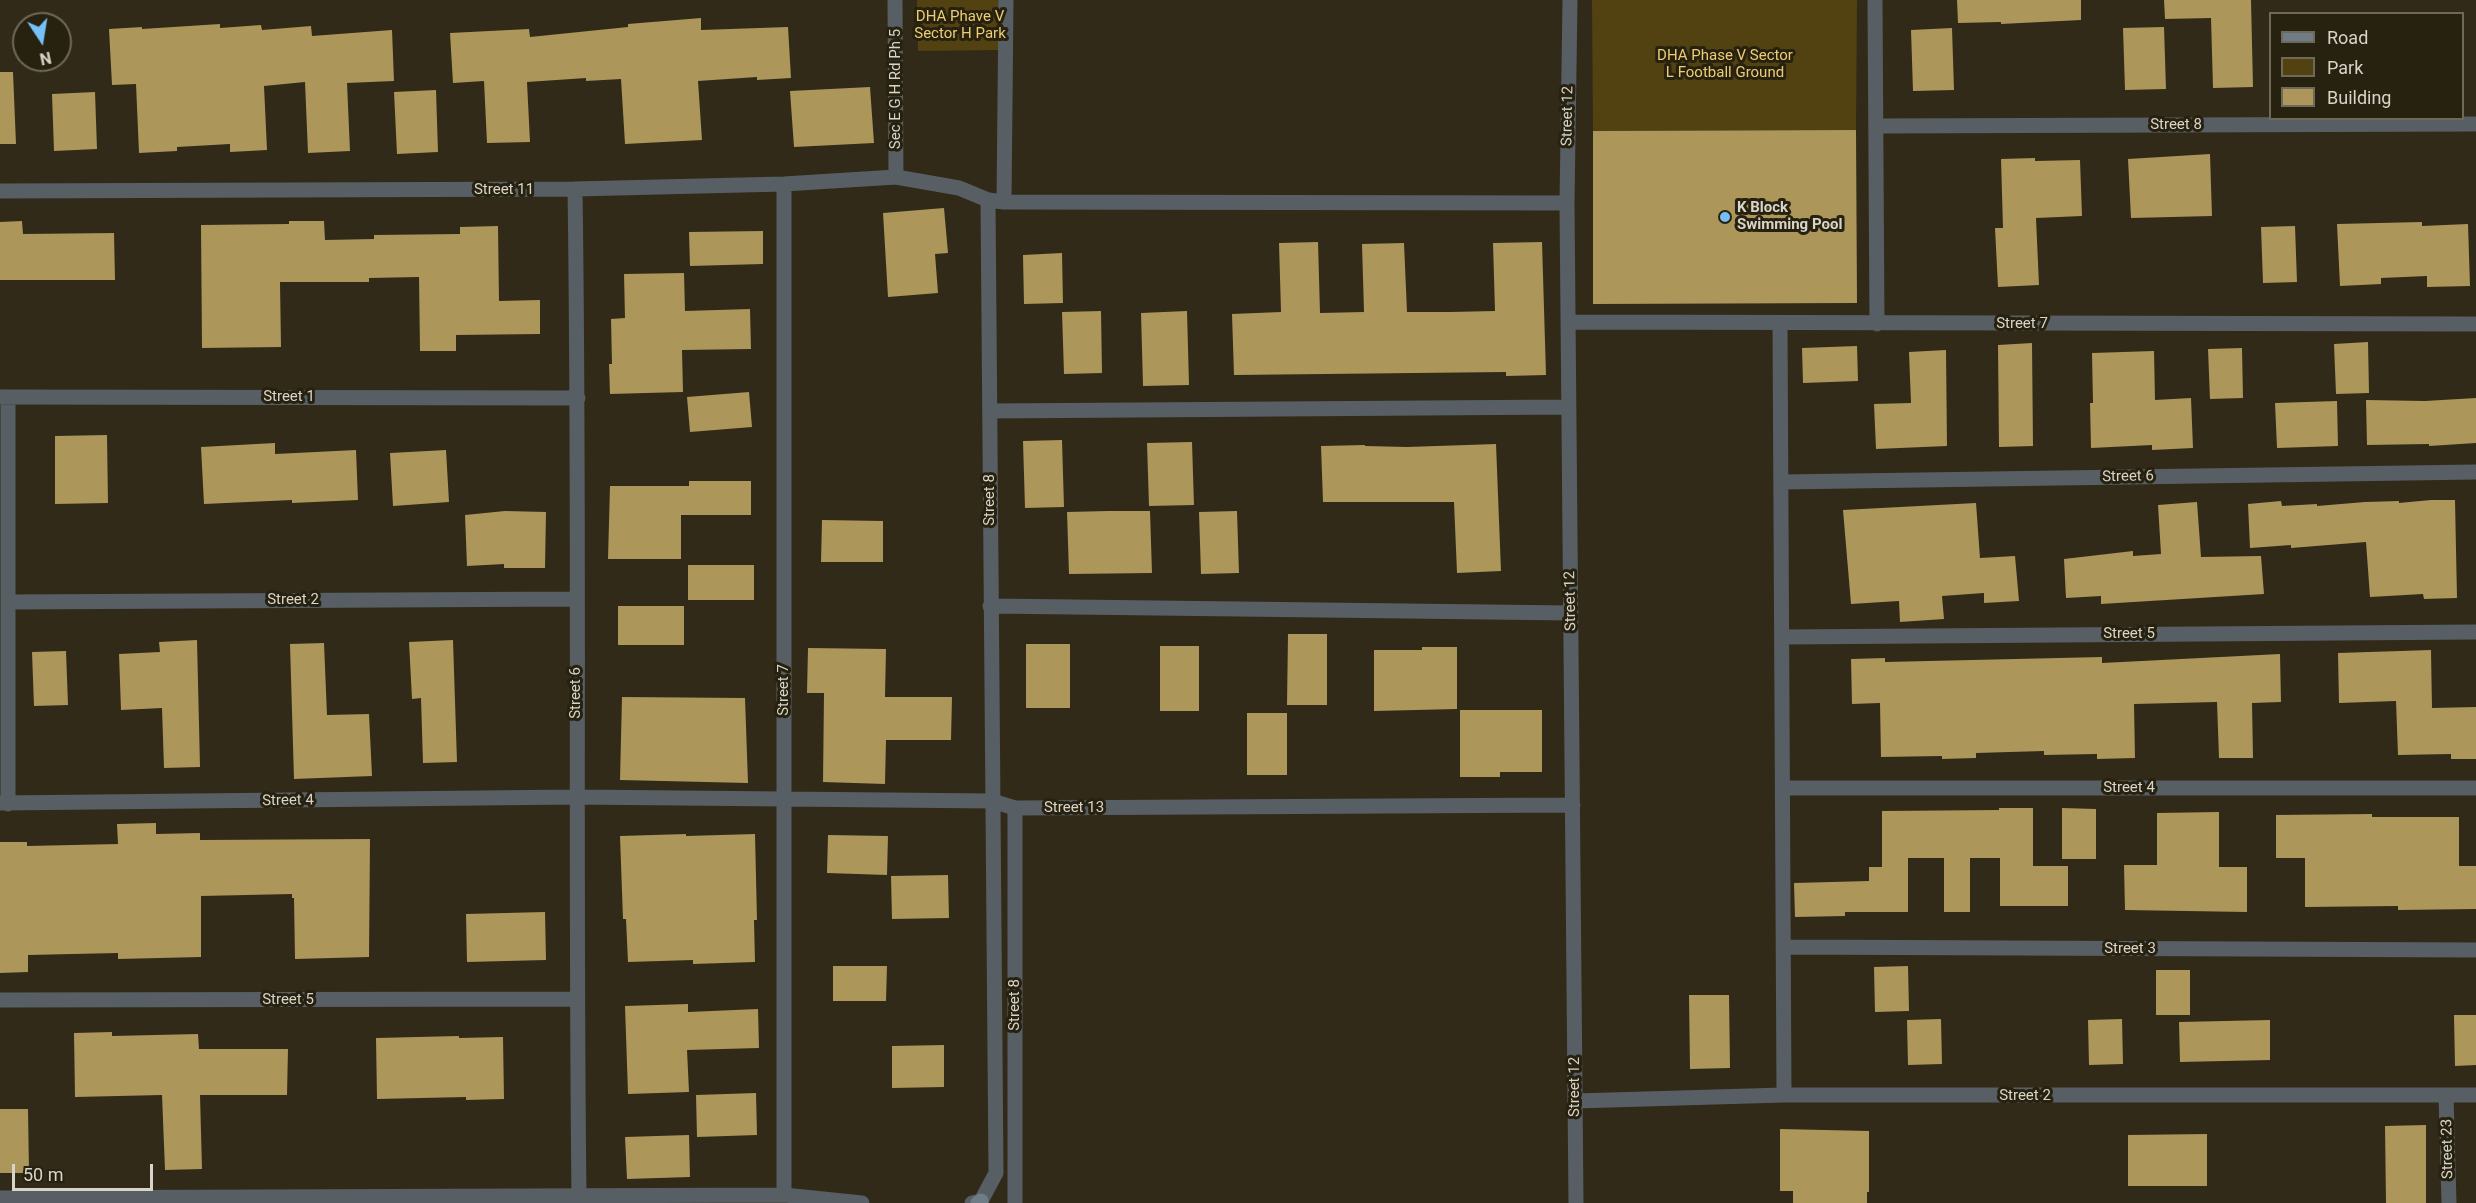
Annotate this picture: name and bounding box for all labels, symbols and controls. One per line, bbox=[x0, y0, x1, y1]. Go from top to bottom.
park label: DHA Phave V Sector H Park bbox=[914, 8, 1006, 43]
north arrow bbox=[12, 12, 72, 72]
legend bbox=[2269, 12, 2464, 120]
text: Road bbox=[2327, 27, 2368, 48]
street label: Sec E G H Rd Ph 5 bbox=[887, 29, 905, 149]
park label: DHA Phase V Sector L Football Ground bbox=[1657, 47, 1793, 82]
text: N bbox=[38, 48, 53, 69]
text: Park bbox=[2327, 57, 2363, 78]
street label: Street 12 bbox=[1558, 86, 1578, 146]
text: Building bbox=[2327, 87, 2391, 108]
street label: Street 8 bbox=[2150, 116, 2202, 134]
street label: Street 11 bbox=[474, 181, 534, 199]
place label: K Block Swimming Pool bbox=[1737, 199, 1842, 234]
marker: K Block Swimming Pool bbox=[1718, 210, 1732, 224]
street label: Street 7 bbox=[1996, 315, 2048, 333]
street label: Street 1 bbox=[263, 388, 315, 406]
street label: Street 6 bbox=[2102, 468, 2154, 486]
street label: Street 8 bbox=[981, 474, 999, 526]
street label: Street 12 bbox=[1561, 571, 1581, 631]
street label: Street 2 bbox=[267, 591, 319, 609]
street label: Street 5 bbox=[2103, 625, 2155, 643]
street label: Street 7 bbox=[775, 664, 793, 716]
street label: Street 6 bbox=[567, 667, 585, 719]
street label: Street 4 bbox=[2103, 779, 2155, 797]
street label: Street 4 bbox=[262, 792, 314, 810]
street label: Street 13 bbox=[1044, 799, 1104, 817]
street label: Street 3 bbox=[2104, 940, 2156, 958]
street label: Street 8 bbox=[1006, 979, 1024, 1031]
street label: Street 5 bbox=[262, 991, 314, 1009]
street label: Street 12 bbox=[1566, 1057, 1584, 1117]
street label: Street 2 bbox=[1999, 1087, 2051, 1105]
street label: Street 23 bbox=[2438, 1119, 2458, 1179]
scale bar bbox=[15, 1152, 156, 1190]
text: 50 m bbox=[23, 1164, 63, 1185]

